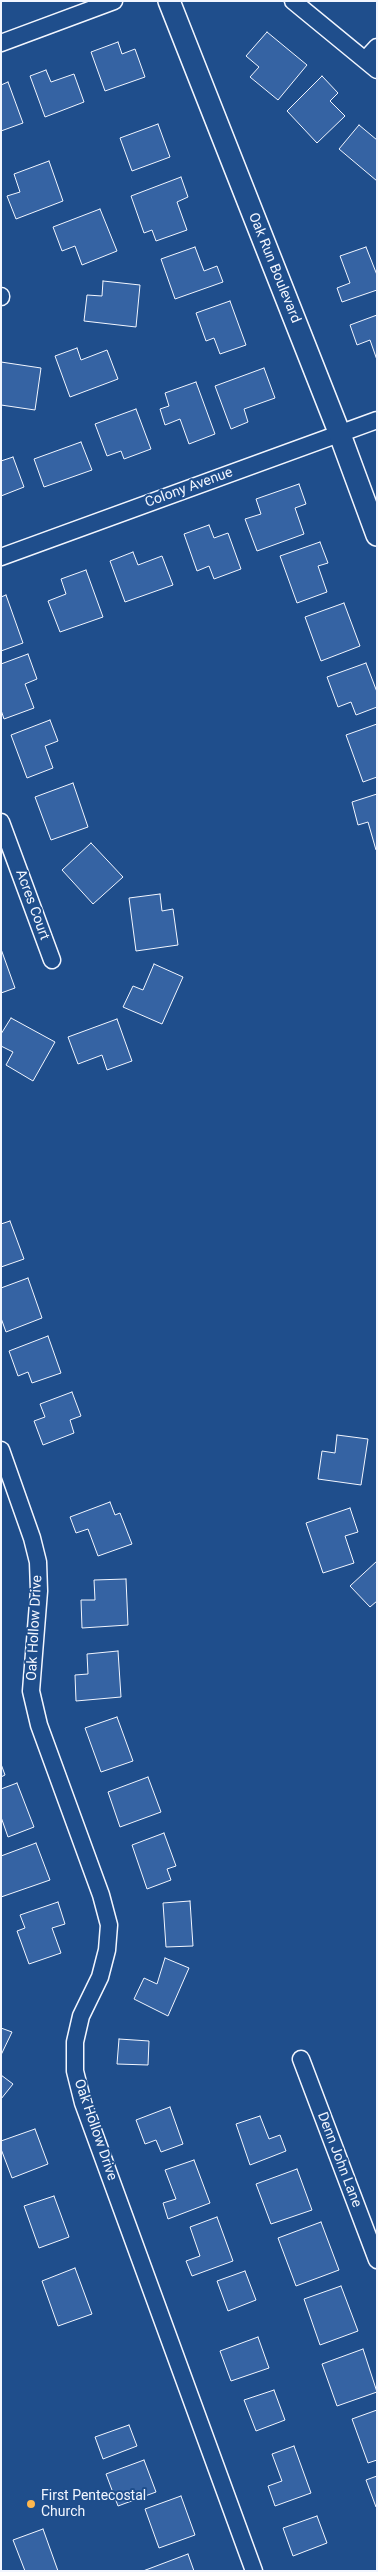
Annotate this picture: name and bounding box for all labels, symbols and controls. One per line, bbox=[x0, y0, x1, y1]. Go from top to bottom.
street label: Oak Run Boulevard bbox=[244, 210, 304, 326]
street label: Colony Avenue bbox=[143, 464, 235, 512]
street label: Acres Court bbox=[12, 868, 52, 942]
street label: Oak Hollow Drive bbox=[24, 1575, 46, 1681]
street label: Oak Hollow Drive bbox=[70, 2077, 120, 2183]
street label: Denn John Lane bbox=[313, 2110, 365, 2210]
place label: First Pentecostal Church bbox=[41, 2488, 146, 2520]
marker: First Pentecostal Church bbox=[25, 2498, 37, 2510]

